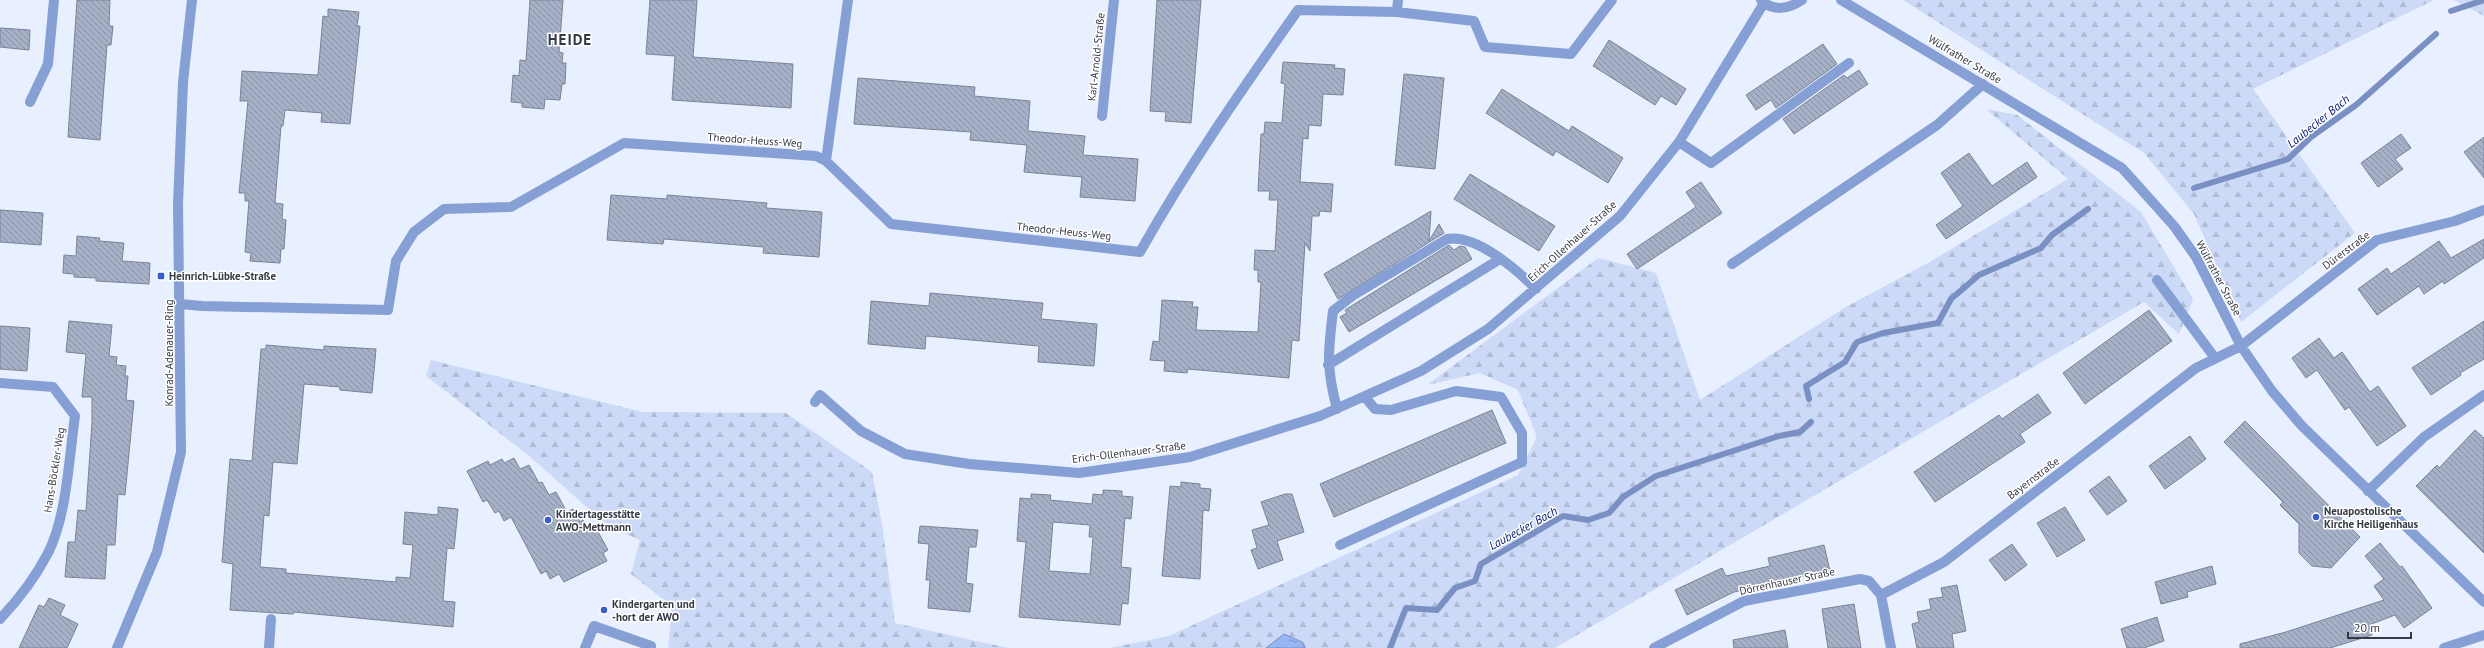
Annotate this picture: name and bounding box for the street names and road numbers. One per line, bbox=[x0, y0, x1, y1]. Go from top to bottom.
street label: Karl-Arnold-Straße bbox=[1084, 12, 1108, 102]
street label: Wülfrather Straße bbox=[1926, 31, 2005, 87]
street label: Theodor-Heuss-Weg bbox=[707, 130, 803, 150]
street label: Erich-Ollenhauer-Straße bbox=[1525, 197, 1620, 285]
street label: Theodor-Heuss-Weg bbox=[1016, 219, 1112, 243]
street label: Dürerstraße bbox=[2319, 227, 2373, 272]
street label: Wülfrather Straße bbox=[2193, 238, 2245, 319]
street label: Konrad-Adenauer-Ring bbox=[162, 299, 176, 407]
street label: Hans-Böckler-Weg bbox=[40, 426, 68, 514]
street label: Erich-Ollenhauer-Straße bbox=[1071, 438, 1187, 466]
street label: Bayernstraße bbox=[2004, 454, 2062, 502]
street label: Dörrenhauser Straße bbox=[1738, 564, 1836, 598]

